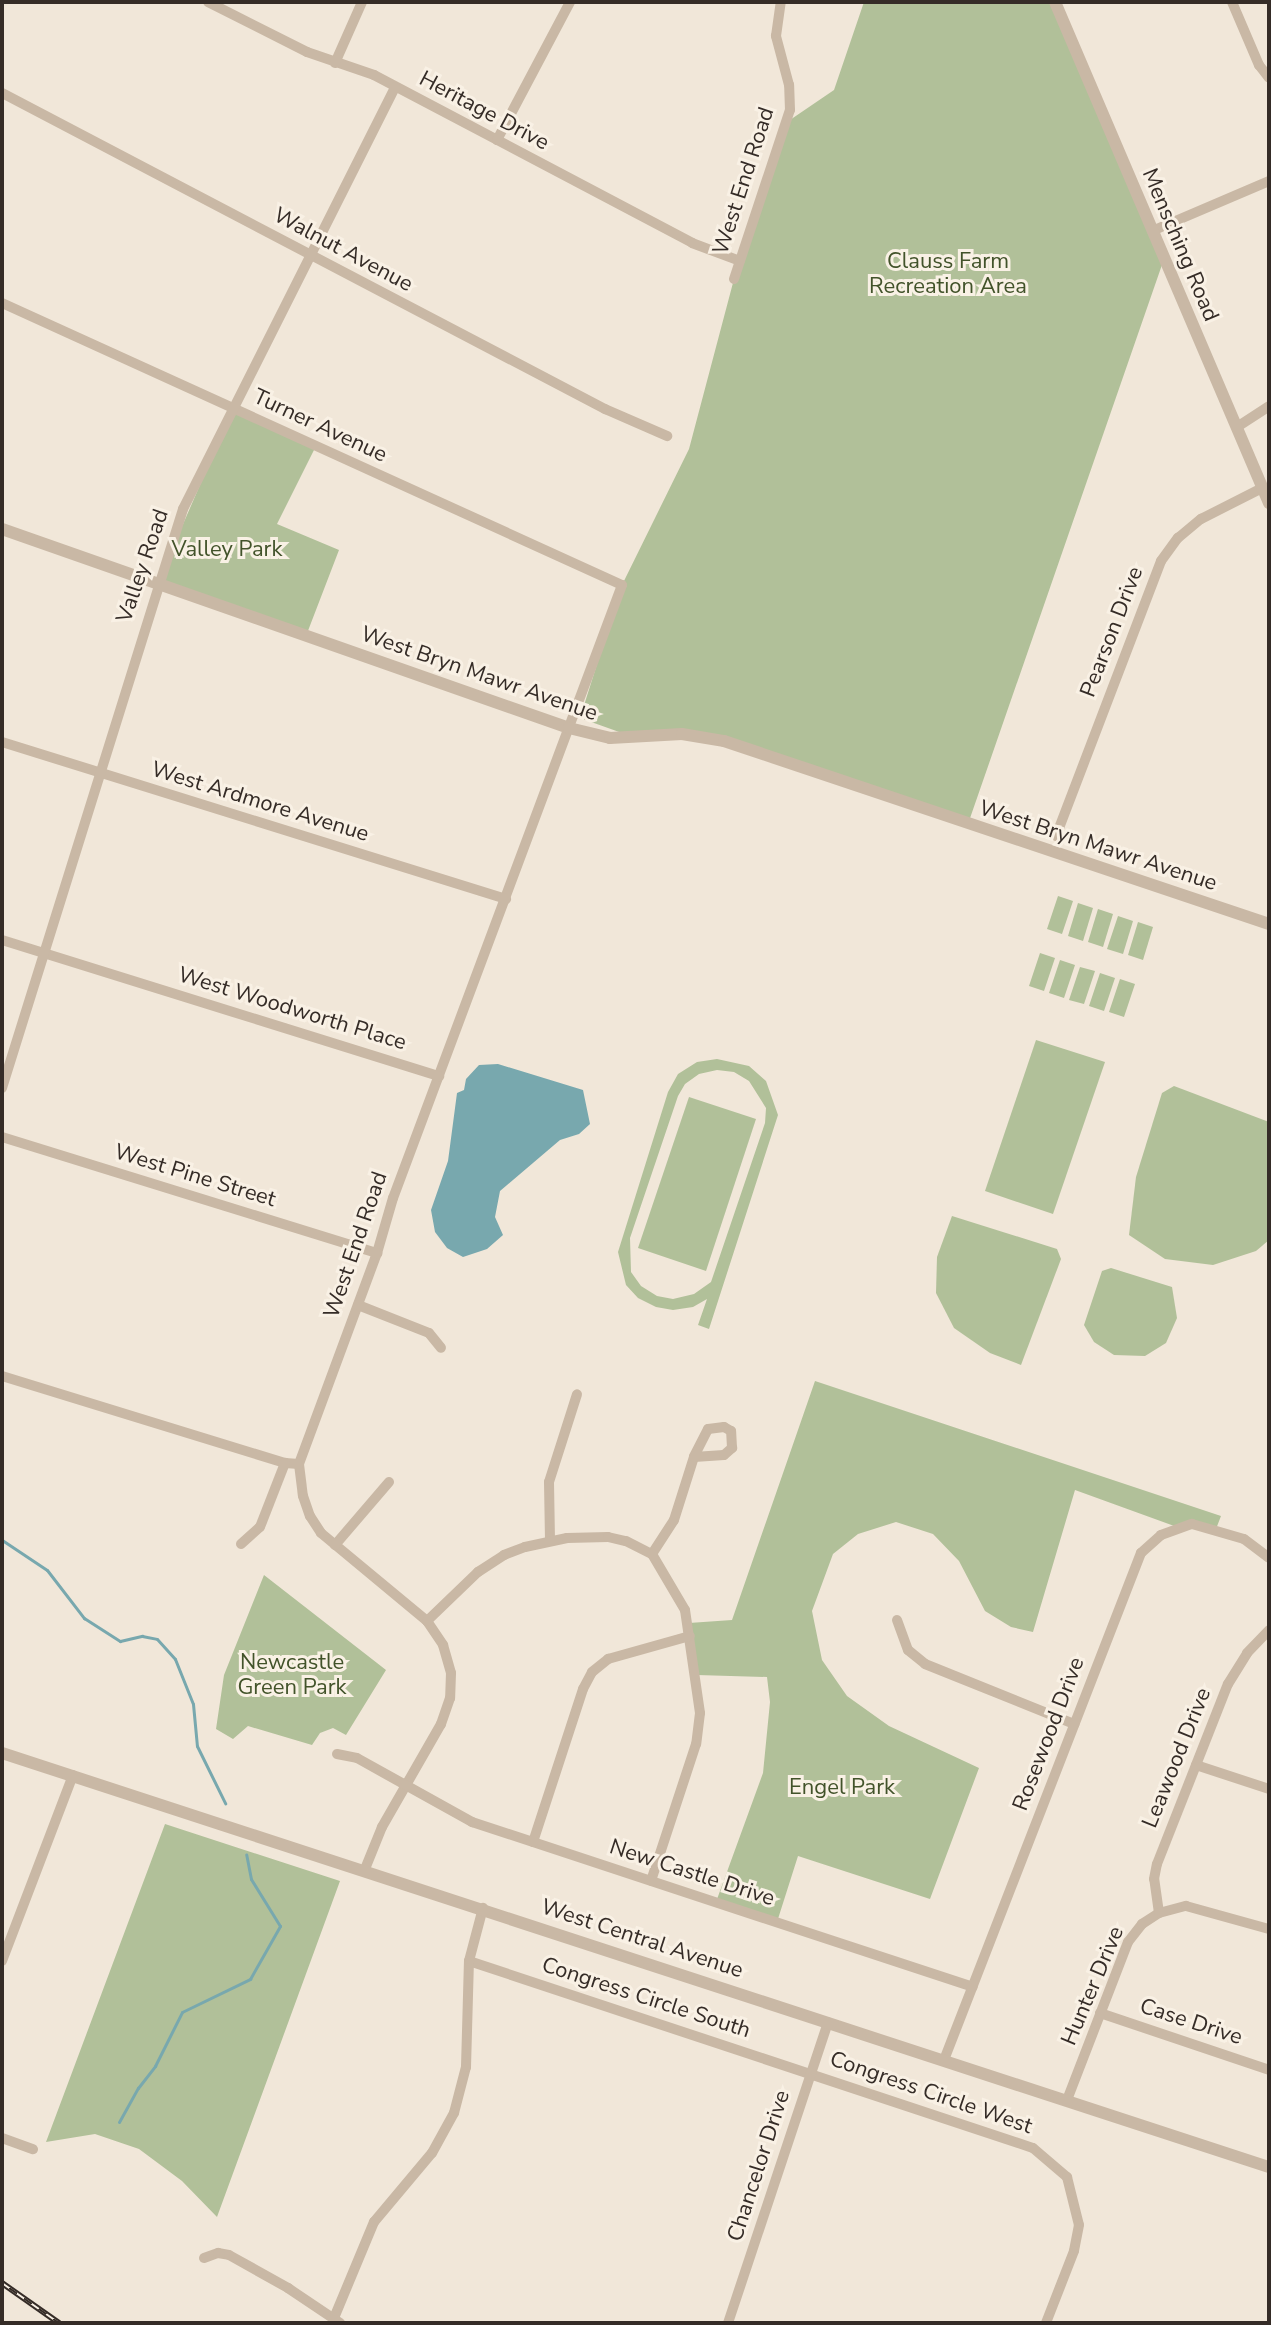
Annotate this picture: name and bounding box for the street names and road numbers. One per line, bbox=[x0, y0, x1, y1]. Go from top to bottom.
street label: Heritage Drive bbox=[415, 66, 553, 156]
street label: West End Road bbox=[708, 104, 780, 258]
street label: Mensching Road bbox=[1136, 165, 1224, 325]
street label: Walnut Avenue bbox=[269, 202, 417, 298]
street label: Turner Avenue bbox=[249, 384, 391, 468]
street label: Valley Road bbox=[111, 506, 175, 626]
street label: Pearson Drive bbox=[1075, 563, 1149, 701]
street label: West Bryn Mawr Avenue bbox=[357, 621, 601, 727]
street label: West Ardmore Avenue bbox=[148, 756, 372, 848]
street label: West Bryn Mawr Avenue bbox=[976, 795, 1220, 897]
street label: West Woodworth Place bbox=[175, 962, 409, 1056]
street label: West Pine Street bbox=[111, 1139, 279, 1213]
street label: West End Road bbox=[319, 1168, 393, 1322]
street label: Rosewood Drive bbox=[1008, 1654, 1090, 1814]
street label: Leawood Drive bbox=[1137, 1684, 1217, 1832]
street label: New Castle Drive bbox=[606, 1834, 778, 1912]
street label: West Central Avenue bbox=[538, 1894, 746, 1984]
street label: Hunter Drive bbox=[1056, 1923, 1130, 2049]
street label: Congress Circle South bbox=[538, 1952, 754, 2044]
street label: Case Drive bbox=[1136, 1993, 1246, 2051]
street label: Congress Circle West bbox=[826, 2046, 1036, 2140]
street label: Chancelor Drive bbox=[722, 2087, 796, 2245]

